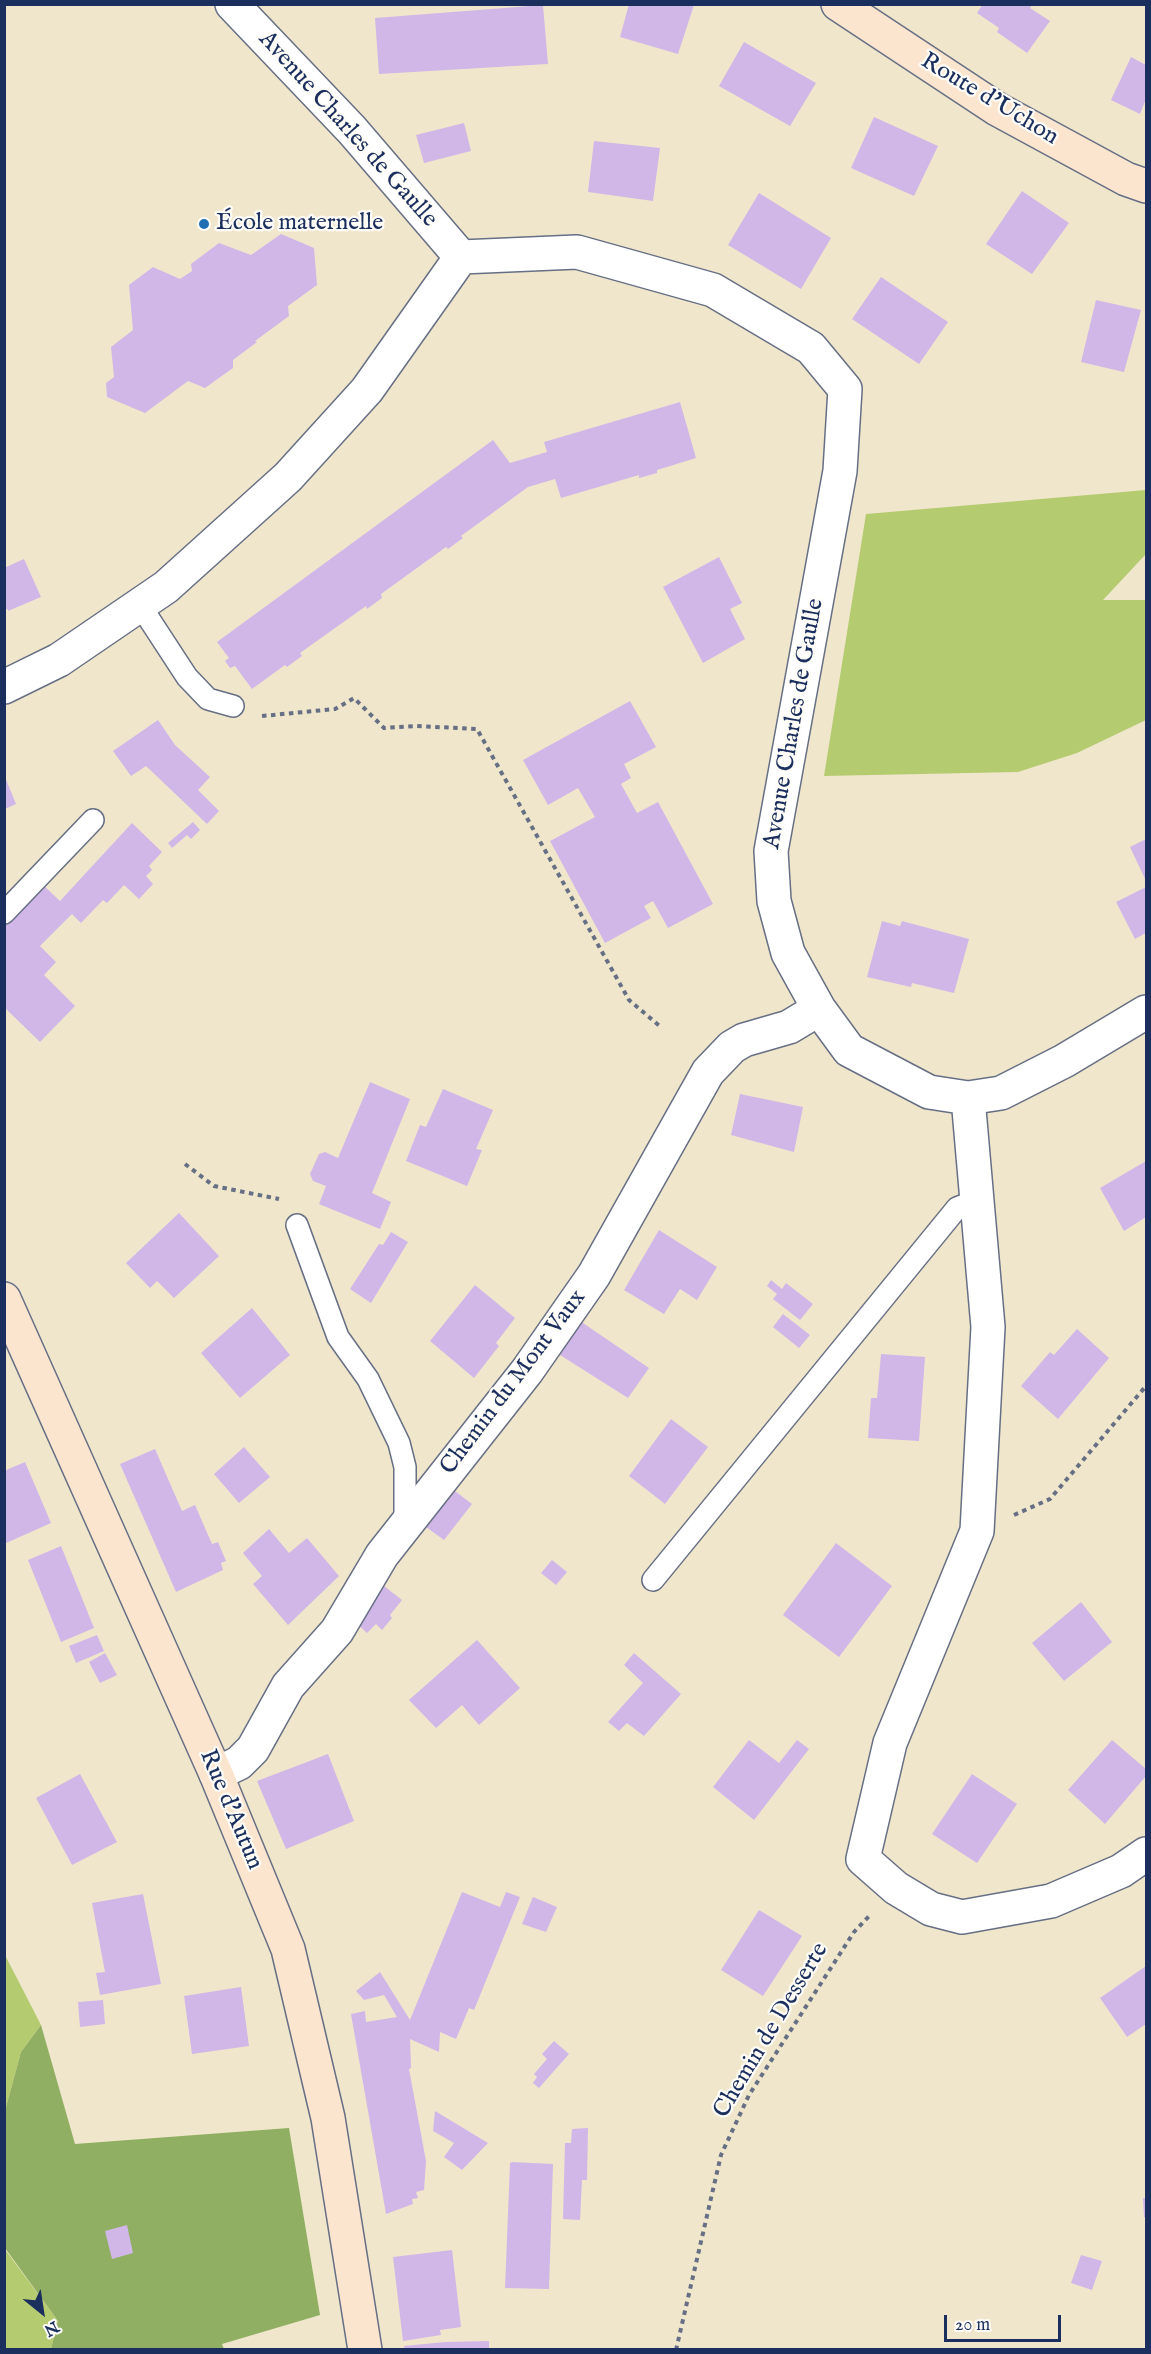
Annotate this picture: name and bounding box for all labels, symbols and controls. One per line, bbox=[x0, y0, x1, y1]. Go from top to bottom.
street label: Avenue Charles de Gaulle bbox=[251, 26, 443, 234]
street label: Route d'Uchon bbox=[915, 48, 1063, 152]
place label: École maternelle bbox=[216, 210, 383, 238]
marker: École maternelle bbox=[197, 217, 211, 231]
street label: Avenue Charles de Gaulle bbox=[759, 597, 831, 851]
street label: Chemin du Mont Vaux bbox=[435, 1285, 593, 1481]
street label: Rue d'Autun bbox=[192, 1746, 268, 1874]
street label: Chemin de Desserte bbox=[708, 1938, 836, 2124]
north arrow bbox=[12, 2282, 72, 2342]
scale bar bbox=[947, 2303, 1064, 2341]
text: 20 m bbox=[955, 2314, 990, 2337]
text: N bbox=[40, 2315, 62, 2340]

